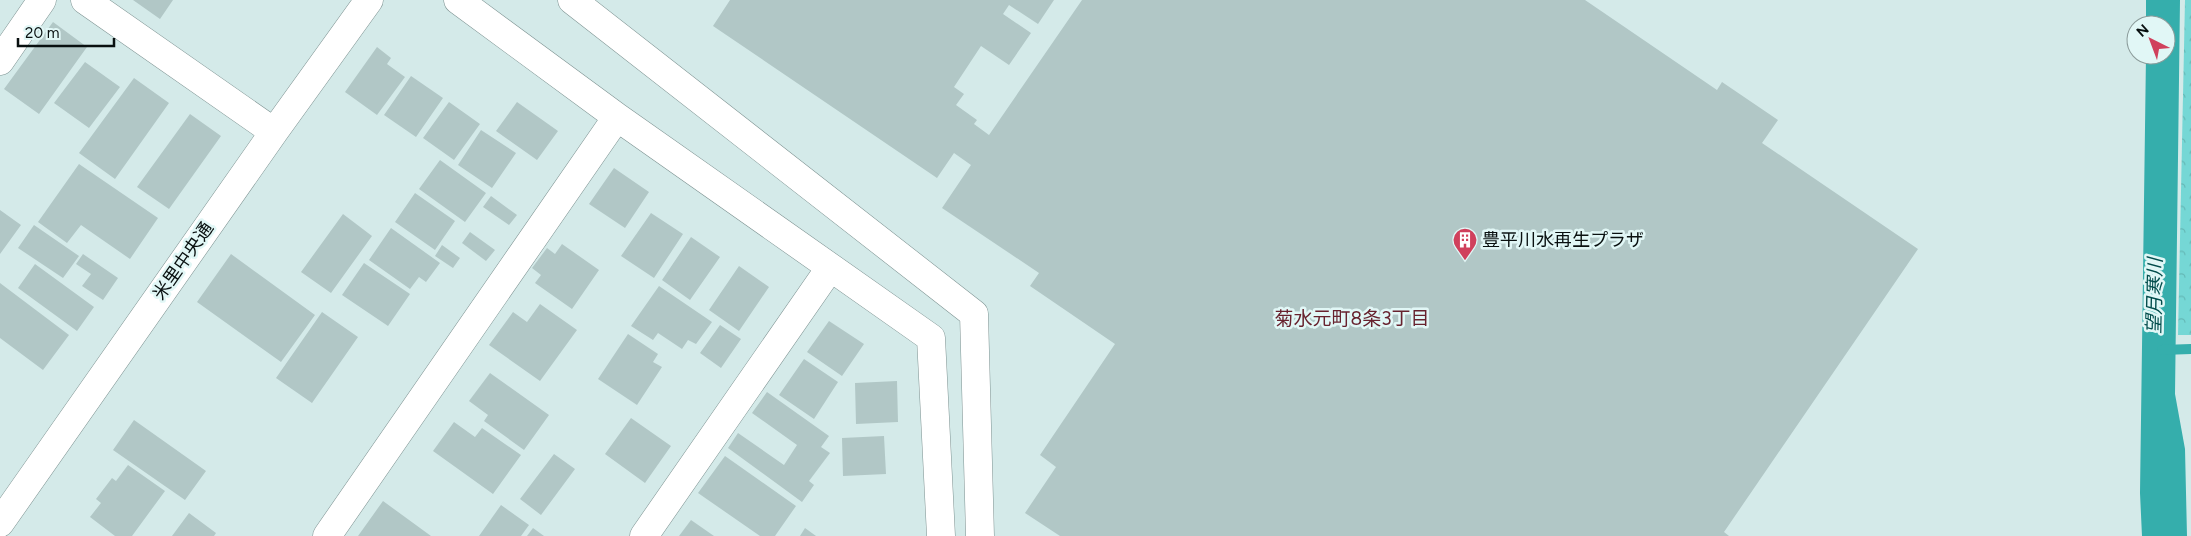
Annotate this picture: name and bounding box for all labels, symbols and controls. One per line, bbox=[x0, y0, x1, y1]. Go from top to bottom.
scale bar bbox=[18, 15, 114, 47]
north arrow bbox=[2126, 15, 2176, 65]
text: N bbox=[2133, 21, 2152, 41]
text: 20 m bbox=[25, 24, 59, 42]
street label: 米里中央通 bbox=[148, 218, 218, 304]
building icon: 豊平川水再生プラザ bbox=[1452, 227, 1478, 261]
place label: 豊平川水再生プラザ bbox=[1482, 229, 1644, 251]
water label: 望月寒川 bbox=[2142, 256, 2167, 334]
district label: 菊水元町8条3丁目 bbox=[1274, 307, 1430, 330]

